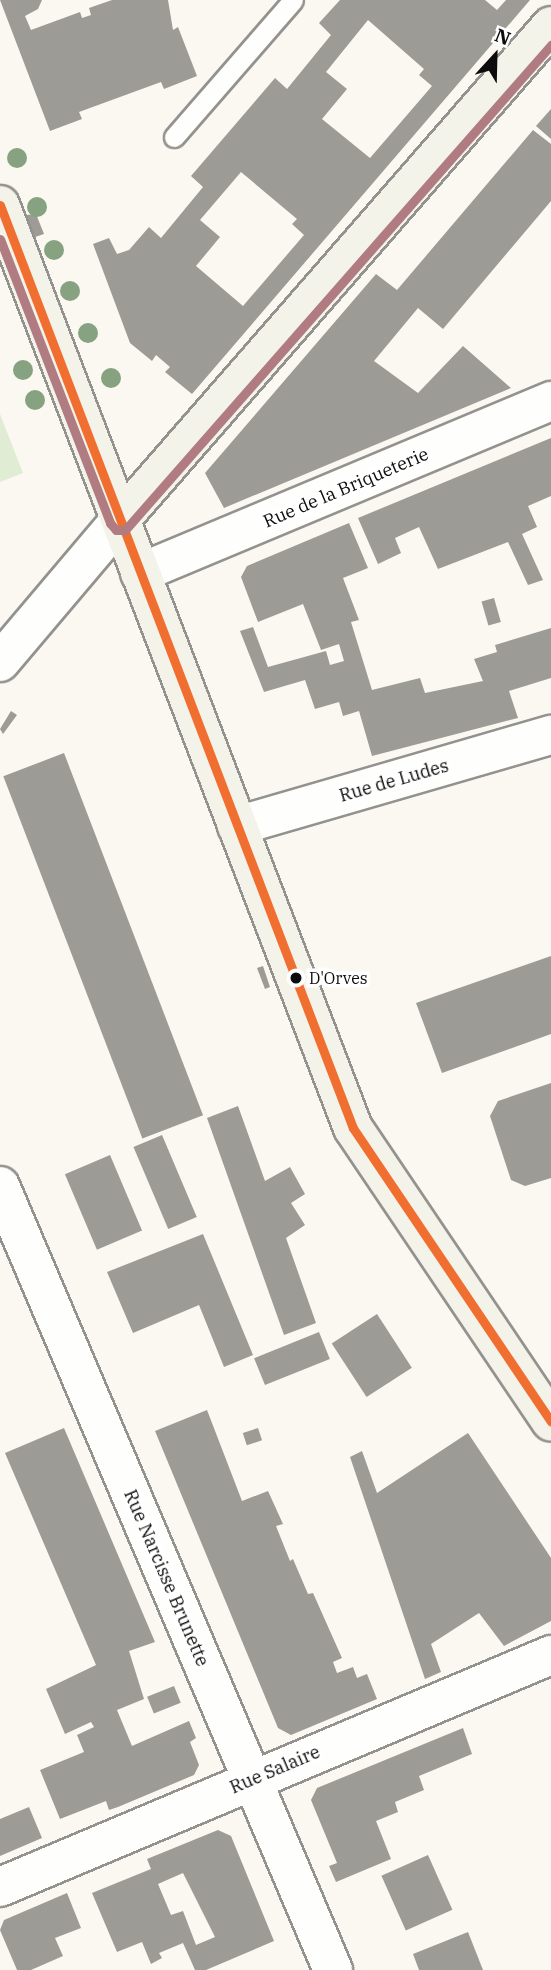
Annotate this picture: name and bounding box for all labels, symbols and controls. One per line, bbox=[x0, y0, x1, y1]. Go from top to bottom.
north arrow bbox=[460, 21, 530, 91]
text: N bbox=[491, 23, 514, 50]
street label: Rue de la Briqueterie bbox=[260, 443, 432, 533]
street label: Rue de Ludes bbox=[337, 755, 451, 807]
place label: D'Orves bbox=[309, 968, 368, 988]
marker: D'Orves bbox=[289, 971, 303, 985]
street label: Rue Narcisse Brunette bbox=[119, 1486, 213, 1670]
street label: Rue Salaire bbox=[227, 1741, 323, 1799]

